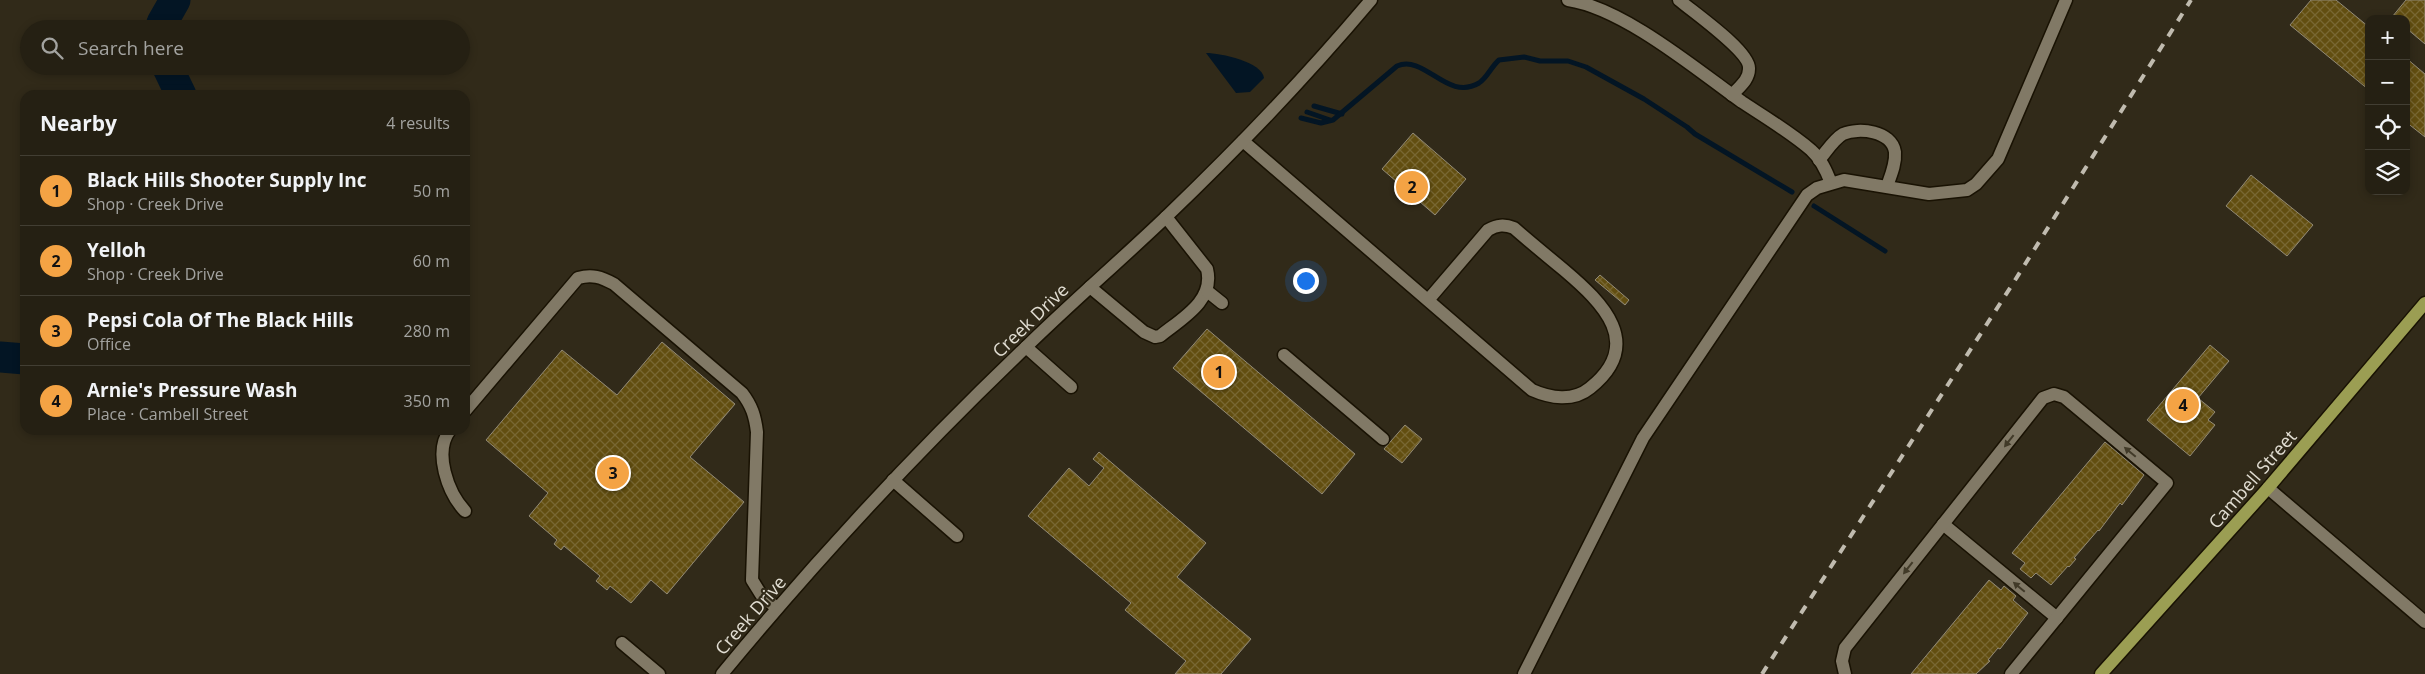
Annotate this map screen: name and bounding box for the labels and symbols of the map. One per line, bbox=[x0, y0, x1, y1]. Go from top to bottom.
pin: 2 bbox=[1396, 168, 1428, 206]
your location bbox=[1293, 268, 1319, 294]
street label: Creek Drive bbox=[987, 278, 1073, 362]
pin: 1 bbox=[1203, 353, 1235, 391]
pin: 4 bbox=[2167, 386, 2199, 424]
street label: Cambell Street bbox=[2203, 425, 2301, 533]
one-way arrow bbox=[2004, 434, 2015, 447]
one-way arrow bbox=[2124, 447, 2136, 458]
pin: 3 bbox=[597, 454, 629, 492]
one-way arrow bbox=[1903, 562, 1914, 575]
street label: Creek Drive bbox=[709, 570, 791, 660]
one-way arrow bbox=[2013, 582, 2026, 593]

